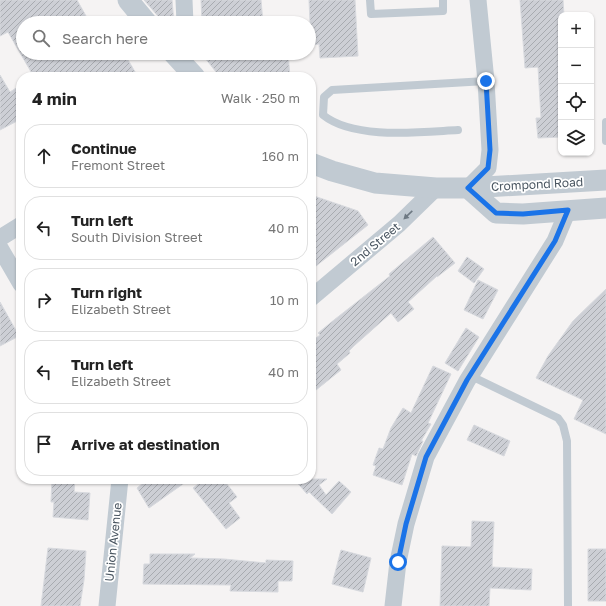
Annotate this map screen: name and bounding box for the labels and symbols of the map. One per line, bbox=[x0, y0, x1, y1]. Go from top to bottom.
route end bbox=[477, 72, 495, 90]
street label: Crompond Road bbox=[491, 174, 583, 194]
one-way arrow bbox=[403, 210, 413, 220]
street label: 2nd Street bbox=[347, 219, 403, 269]
street label: Union Avenue bbox=[101, 502, 125, 582]
route start bbox=[389, 553, 407, 571]

